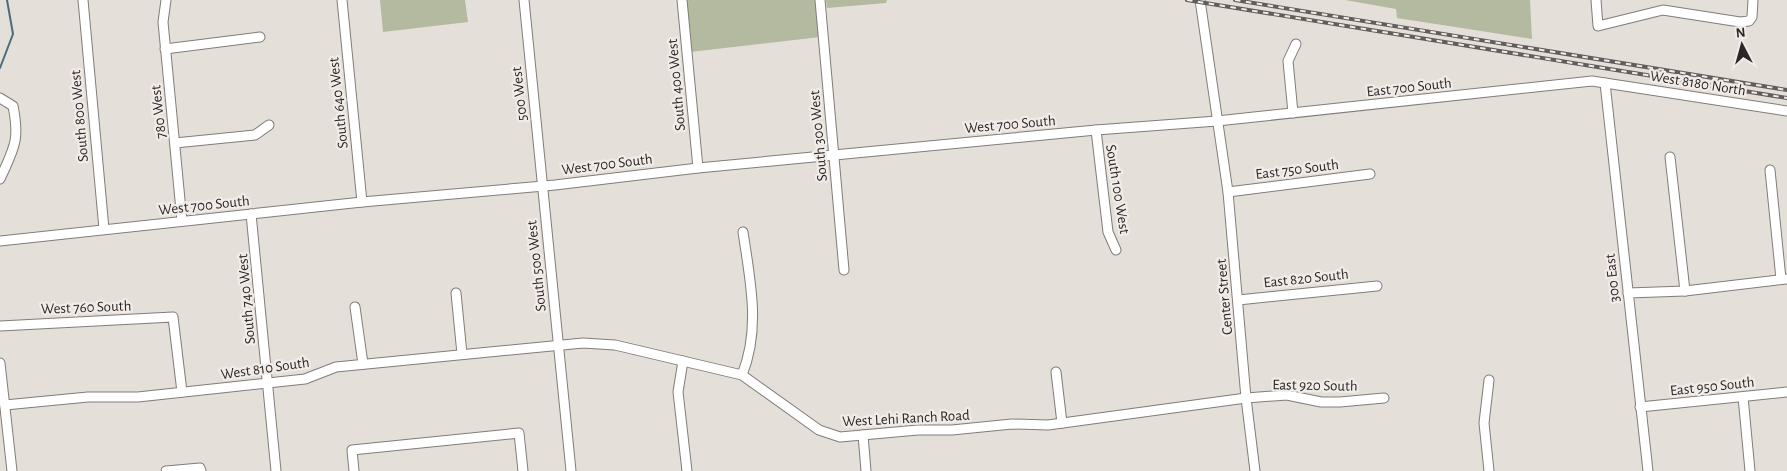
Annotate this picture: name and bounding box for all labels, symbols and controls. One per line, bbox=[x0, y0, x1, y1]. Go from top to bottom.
north arrow bbox=[1717, 20, 1767, 70]
text: N bbox=[1735, 26, 1746, 41]
street label: South 400 West bbox=[665, 38, 688, 132]
street label: South 640 West bbox=[326, 56, 351, 149]
street label: 500 West bbox=[509, 66, 530, 122]
street label: South 800 West bbox=[68, 69, 91, 163]
street label: West 8180 North bbox=[1649, 69, 1747, 98]
street label: East 700 South bbox=[1366, 76, 1452, 99]
street label: 780 West bbox=[148, 84, 169, 139]
street label: South 300 West bbox=[807, 90, 830, 182]
street label: West 700 South bbox=[964, 113, 1056, 136]
street label: South 100 West bbox=[1103, 143, 1132, 235]
street label: West 700 South bbox=[561, 151, 653, 178]
street label: East 750 South bbox=[1254, 157, 1340, 182]
street label: West 700 South bbox=[158, 193, 250, 218]
street label: South 500 West bbox=[524, 219, 549, 312]
street label: South 740 West bbox=[235, 253, 258, 345]
street label: 300 East bbox=[1602, 253, 1623, 303]
street label: Center Street bbox=[1214, 258, 1235, 336]
street label: East 820 South bbox=[1263, 267, 1349, 290]
street label: West 760 South bbox=[41, 298, 132, 317]
street label: West 810 South bbox=[220, 355, 310, 382]
street label: East 950 South bbox=[1669, 375, 1755, 398]
street label: East 920 South bbox=[1272, 377, 1358, 394]
street label: West Lehi Ranch Road bbox=[842, 408, 970, 429]

